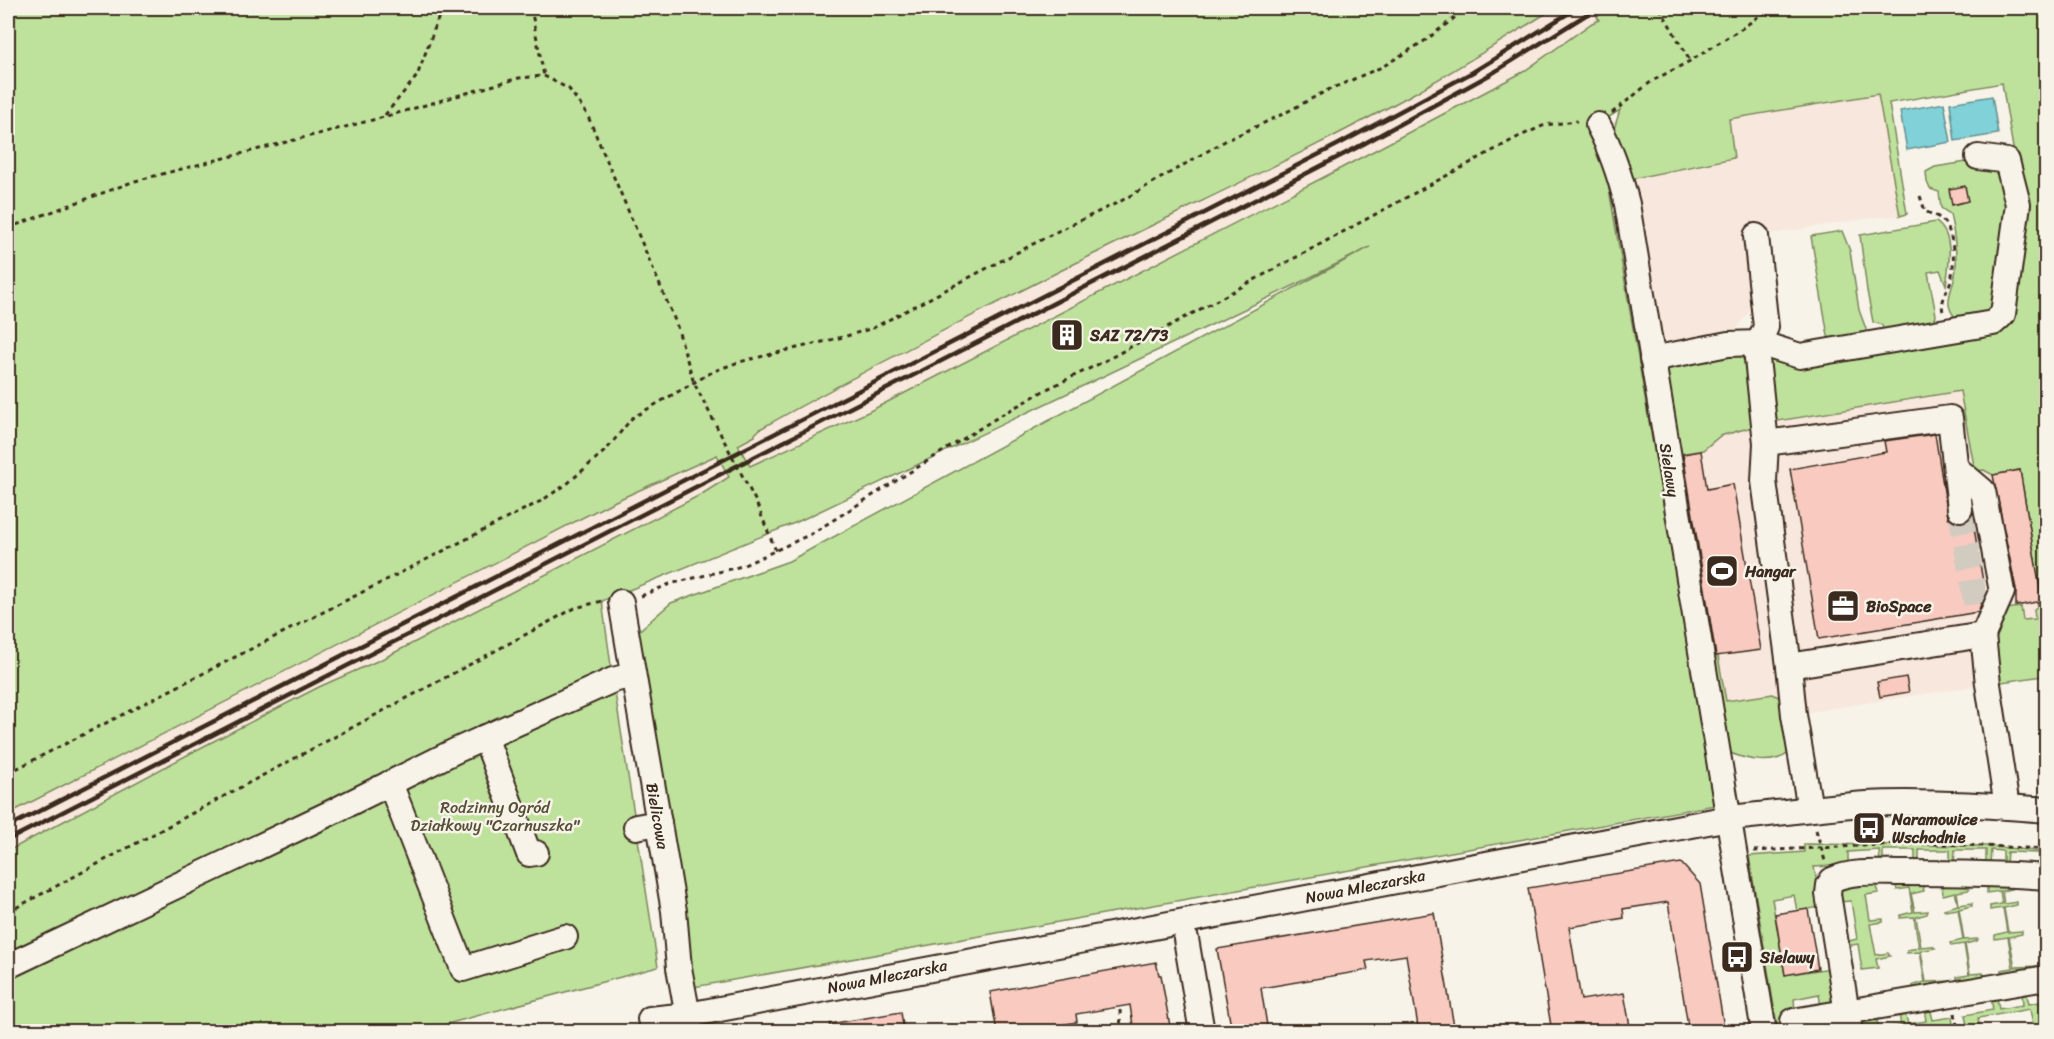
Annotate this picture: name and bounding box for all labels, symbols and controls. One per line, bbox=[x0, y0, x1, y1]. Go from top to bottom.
building icon: SAZ 72/73 bbox=[1049, 317, 1085, 353]
place label: SAZ 72/73 bbox=[1089, 321, 1168, 350]
street label: Sielawy bbox=[1651, 441, 1688, 500]
sports icon: Hangar bbox=[1704, 553, 1740, 589]
place label: Hangar bbox=[1744, 557, 1797, 586]
office icon: BioSpace bbox=[1825, 588, 1861, 624]
place label: BioSpace bbox=[1866, 592, 1932, 621]
street label: Bielicowa bbox=[637, 781, 678, 853]
park label: Rodzinny Ogród Działkowy "Czarnuszka" bbox=[411, 793, 581, 840]
place label: Naramowice Wschodnie bbox=[1891, 805, 1978, 852]
bus stop icon: Naramowice Wschodnie bbox=[1851, 810, 1887, 846]
street label: Nowa Mleczarska bbox=[1303, 860, 1429, 912]
bus stop icon: Sielawy bbox=[1719, 939, 1755, 975]
place label: Sielawy bbox=[1759, 943, 1815, 972]
street label: Nowa Mleczarska bbox=[825, 950, 951, 1002]

